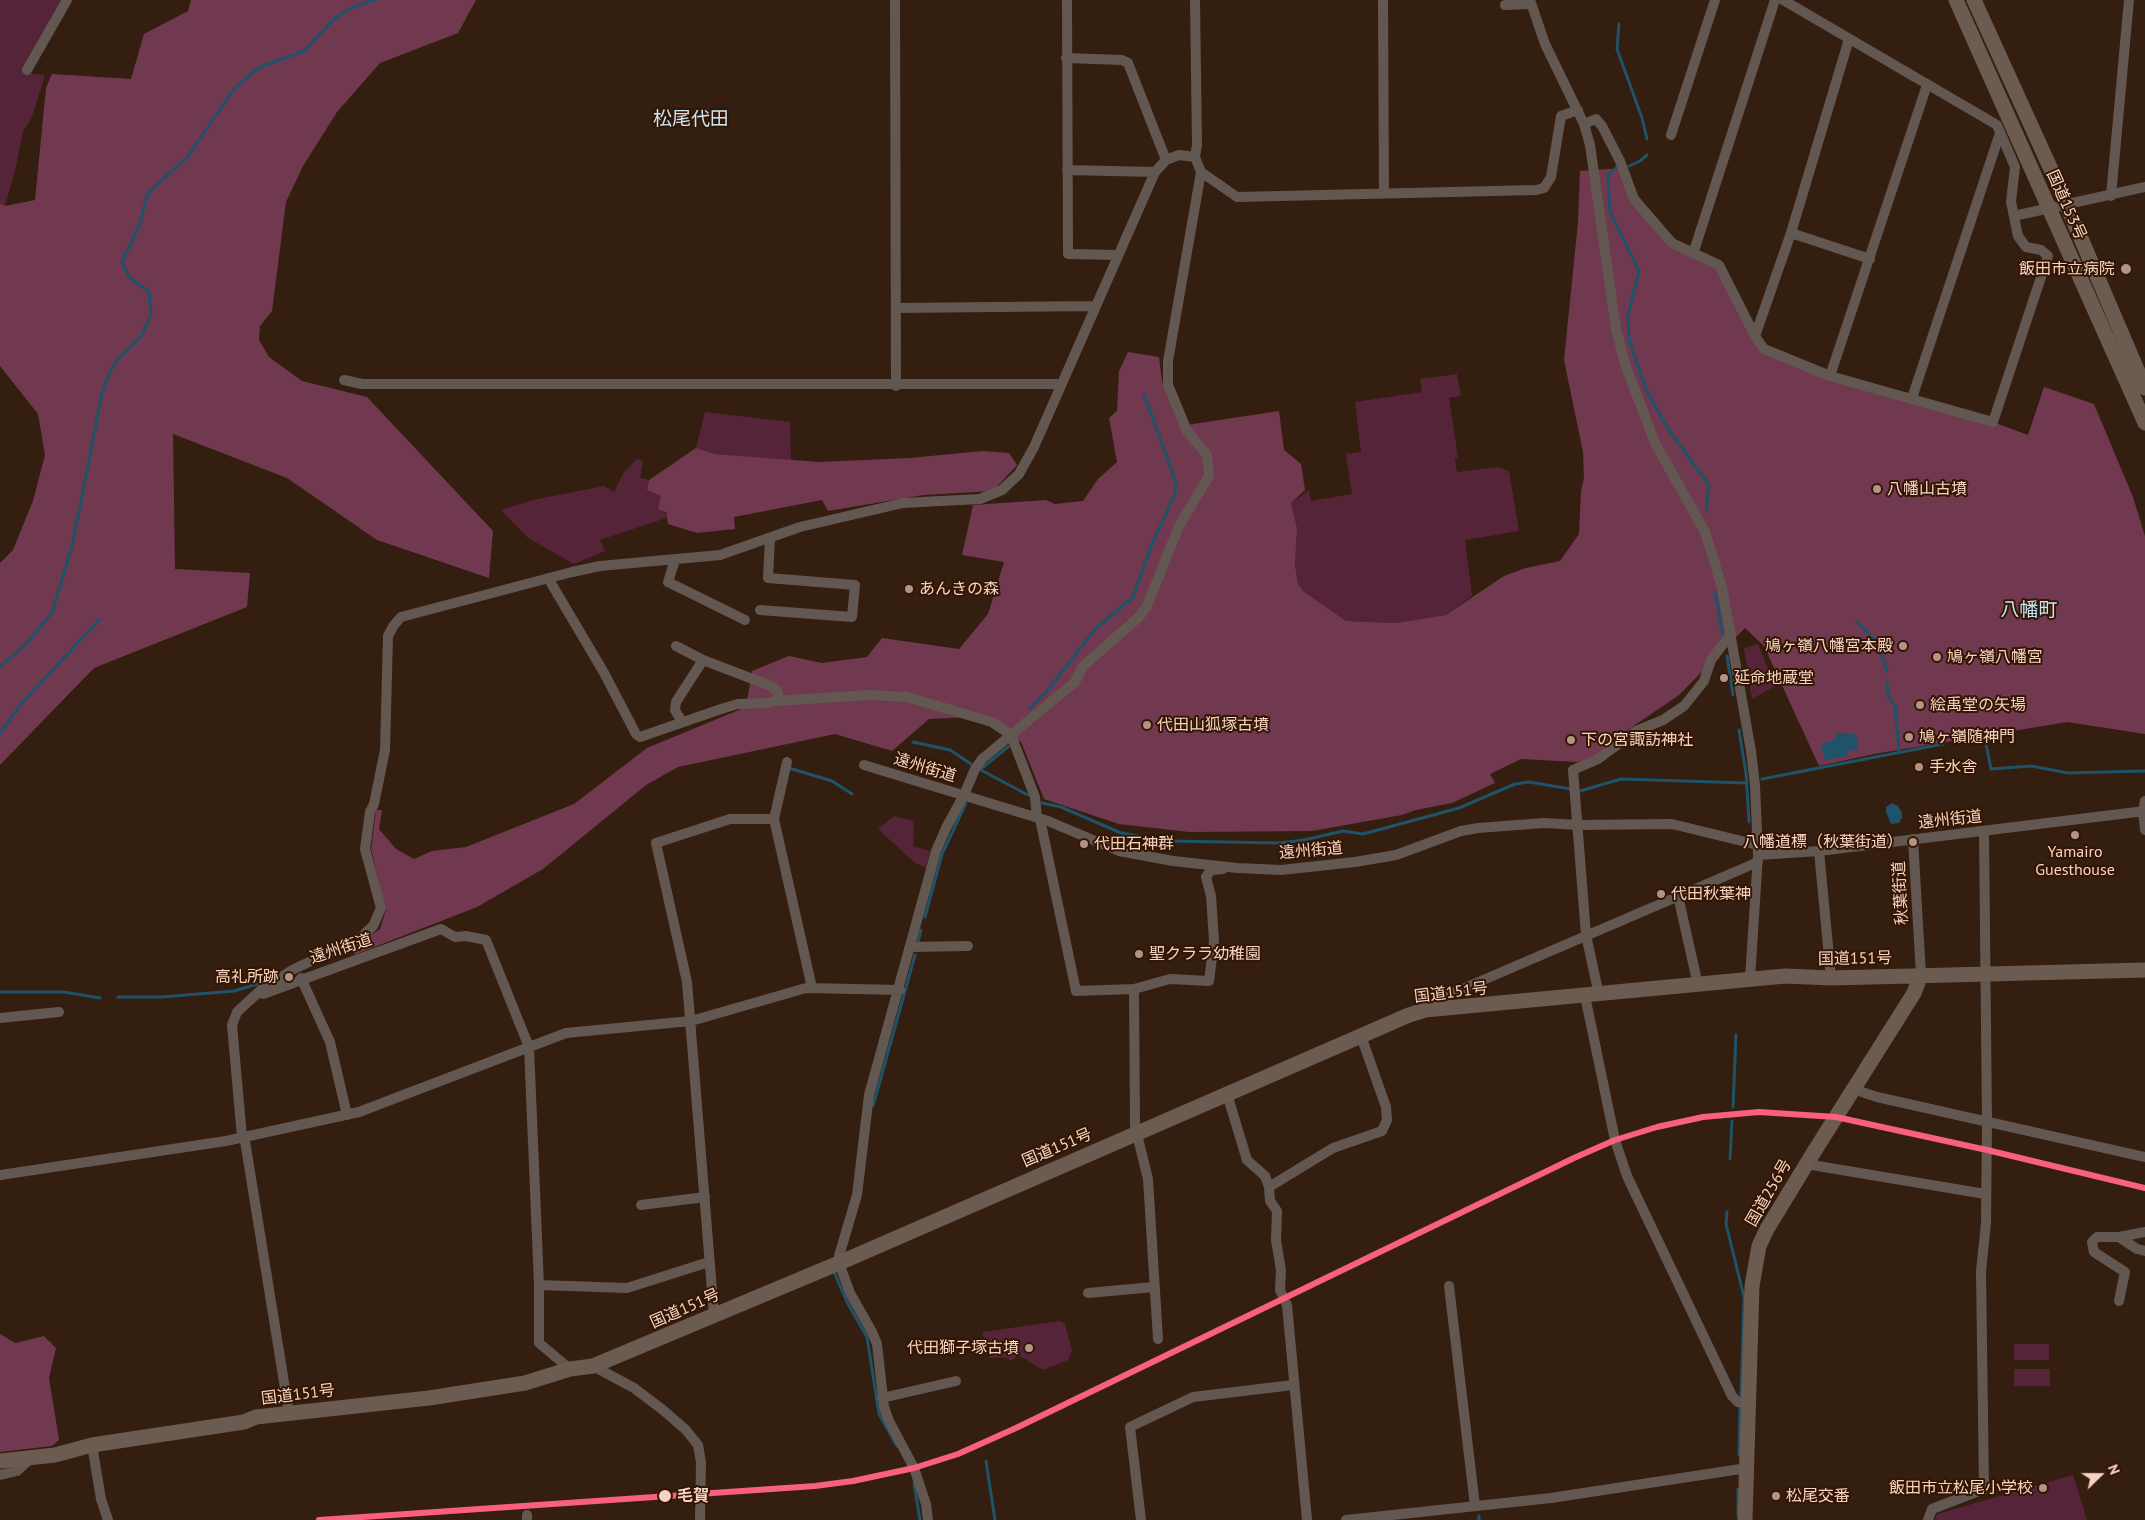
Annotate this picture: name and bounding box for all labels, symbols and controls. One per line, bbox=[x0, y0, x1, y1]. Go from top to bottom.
district label: 松尾代田 bbox=[653, 109, 729, 131]
street label: 国道153号 bbox=[2042, 167, 2090, 243]
place label: 飯田市立病院 bbox=[2019, 259, 2115, 279]
marker: 飯田市立病院 bbox=[2119, 262, 2133, 276]
place label: 八幡山古墳 bbox=[1887, 479, 1967, 499]
marker: 八幡山古墳 bbox=[1871, 483, 1883, 495]
place label: あんきの森 bbox=[919, 579, 999, 599]
marker: あんきの森 bbox=[903, 583, 915, 595]
district label: 八幡町 bbox=[2001, 600, 2057, 622]
place label: 鳩ヶ嶺八幡宮本殿 bbox=[1765, 636, 1893, 656]
marker: 鳩ヶ嶺八幡宮本殿 bbox=[1897, 640, 1909, 652]
place label: 鳩ヶ嶺八幡宮 bbox=[1947, 647, 2043, 667]
marker: 鳩ヶ嶺八幡宮 bbox=[1931, 651, 1943, 663]
place label: 延命地蔵堂 bbox=[1734, 668, 1814, 688]
marker: 延命地蔵堂 bbox=[1718, 672, 1730, 684]
place label: 絵禹堂の矢場 bbox=[1930, 695, 2026, 715]
marker: 絵禹堂の矢場 bbox=[1914, 699, 1926, 711]
place label: 代田山狐塚古墳 bbox=[1157, 715, 1269, 735]
marker: 代田山狐塚古墳 bbox=[1141, 719, 1153, 731]
place label: 鳩ヶ嶺随神門 bbox=[1919, 727, 2015, 747]
place label: 下の宮諏訪神社 bbox=[1581, 730, 1693, 750]
marker: 鳩ヶ嶺随神門 bbox=[1903, 731, 1915, 743]
marker: 下の宮諏訪神社 bbox=[1565, 734, 1577, 746]
street label: 遠州街道 bbox=[892, 749, 958, 787]
place label: 手水舎 bbox=[1929, 757, 1977, 777]
marker: 手水舎 bbox=[1913, 761, 1925, 773]
street label: 遠州街道 bbox=[1917, 807, 1983, 833]
marker: Yamairo Guesthouse bbox=[2069, 829, 2081, 841]
place label: 八幡道標（秋葉街道） bbox=[1743, 832, 1903, 852]
place label: 代田石神群 bbox=[1094, 834, 1174, 854]
marker: 八幡道標（秋葉街道） bbox=[1907, 836, 1919, 848]
marker: 代田石神群 bbox=[1078, 838, 1090, 850]
street label: 遠州街道 bbox=[1278, 839, 1344, 863]
place label: Yamairo Guesthouse bbox=[2035, 842, 2115, 880]
street label: 秋葉街道 bbox=[1890, 861, 1912, 925]
place label: 代田秋葉神 bbox=[1671, 884, 1751, 904]
marker: 代田秋葉神 bbox=[1655, 888, 1667, 900]
street label: 遠州街道 bbox=[308, 930, 374, 968]
place label: 聖クララ幼稚園 bbox=[1149, 944, 1261, 964]
marker: 聖クララ幼稚園 bbox=[1133, 948, 1145, 960]
street label: 国道151号 bbox=[1818, 949, 1892, 969]
place label: 高礼所跡 bbox=[215, 967, 279, 987]
marker: 高礼所跡 bbox=[283, 971, 295, 983]
street label: 国道151号 bbox=[1413, 979, 1489, 1007]
street label: 国道151号 bbox=[1019, 1125, 1095, 1171]
street label: 国道256号 bbox=[1742, 1156, 1796, 1230]
street label: 国道151号 bbox=[647, 1285, 723, 1333]
place label: 代田獅子塚古墳 bbox=[907, 1338, 1019, 1358]
marker: 代田獅子塚古墳 bbox=[1023, 1342, 1035, 1354]
street label: 国道151号 bbox=[260, 1381, 336, 1409]
north arrow bbox=[2075, 1450, 2125, 1500]
text: N bbox=[2104, 1462, 2124, 1477]
place label: 飯田市立松尾小学校 bbox=[1889, 1478, 2033, 1498]
marker: 飯田市立松尾小学校 bbox=[2037, 1482, 2049, 1494]
place label: 毛賀 bbox=[677, 1486, 709, 1506]
place label: 松尾交番 bbox=[1786, 1486, 1850, 1506]
marker: 毛賀 bbox=[657, 1488, 673, 1504]
marker: 松尾交番 bbox=[1770, 1490, 1782, 1502]

